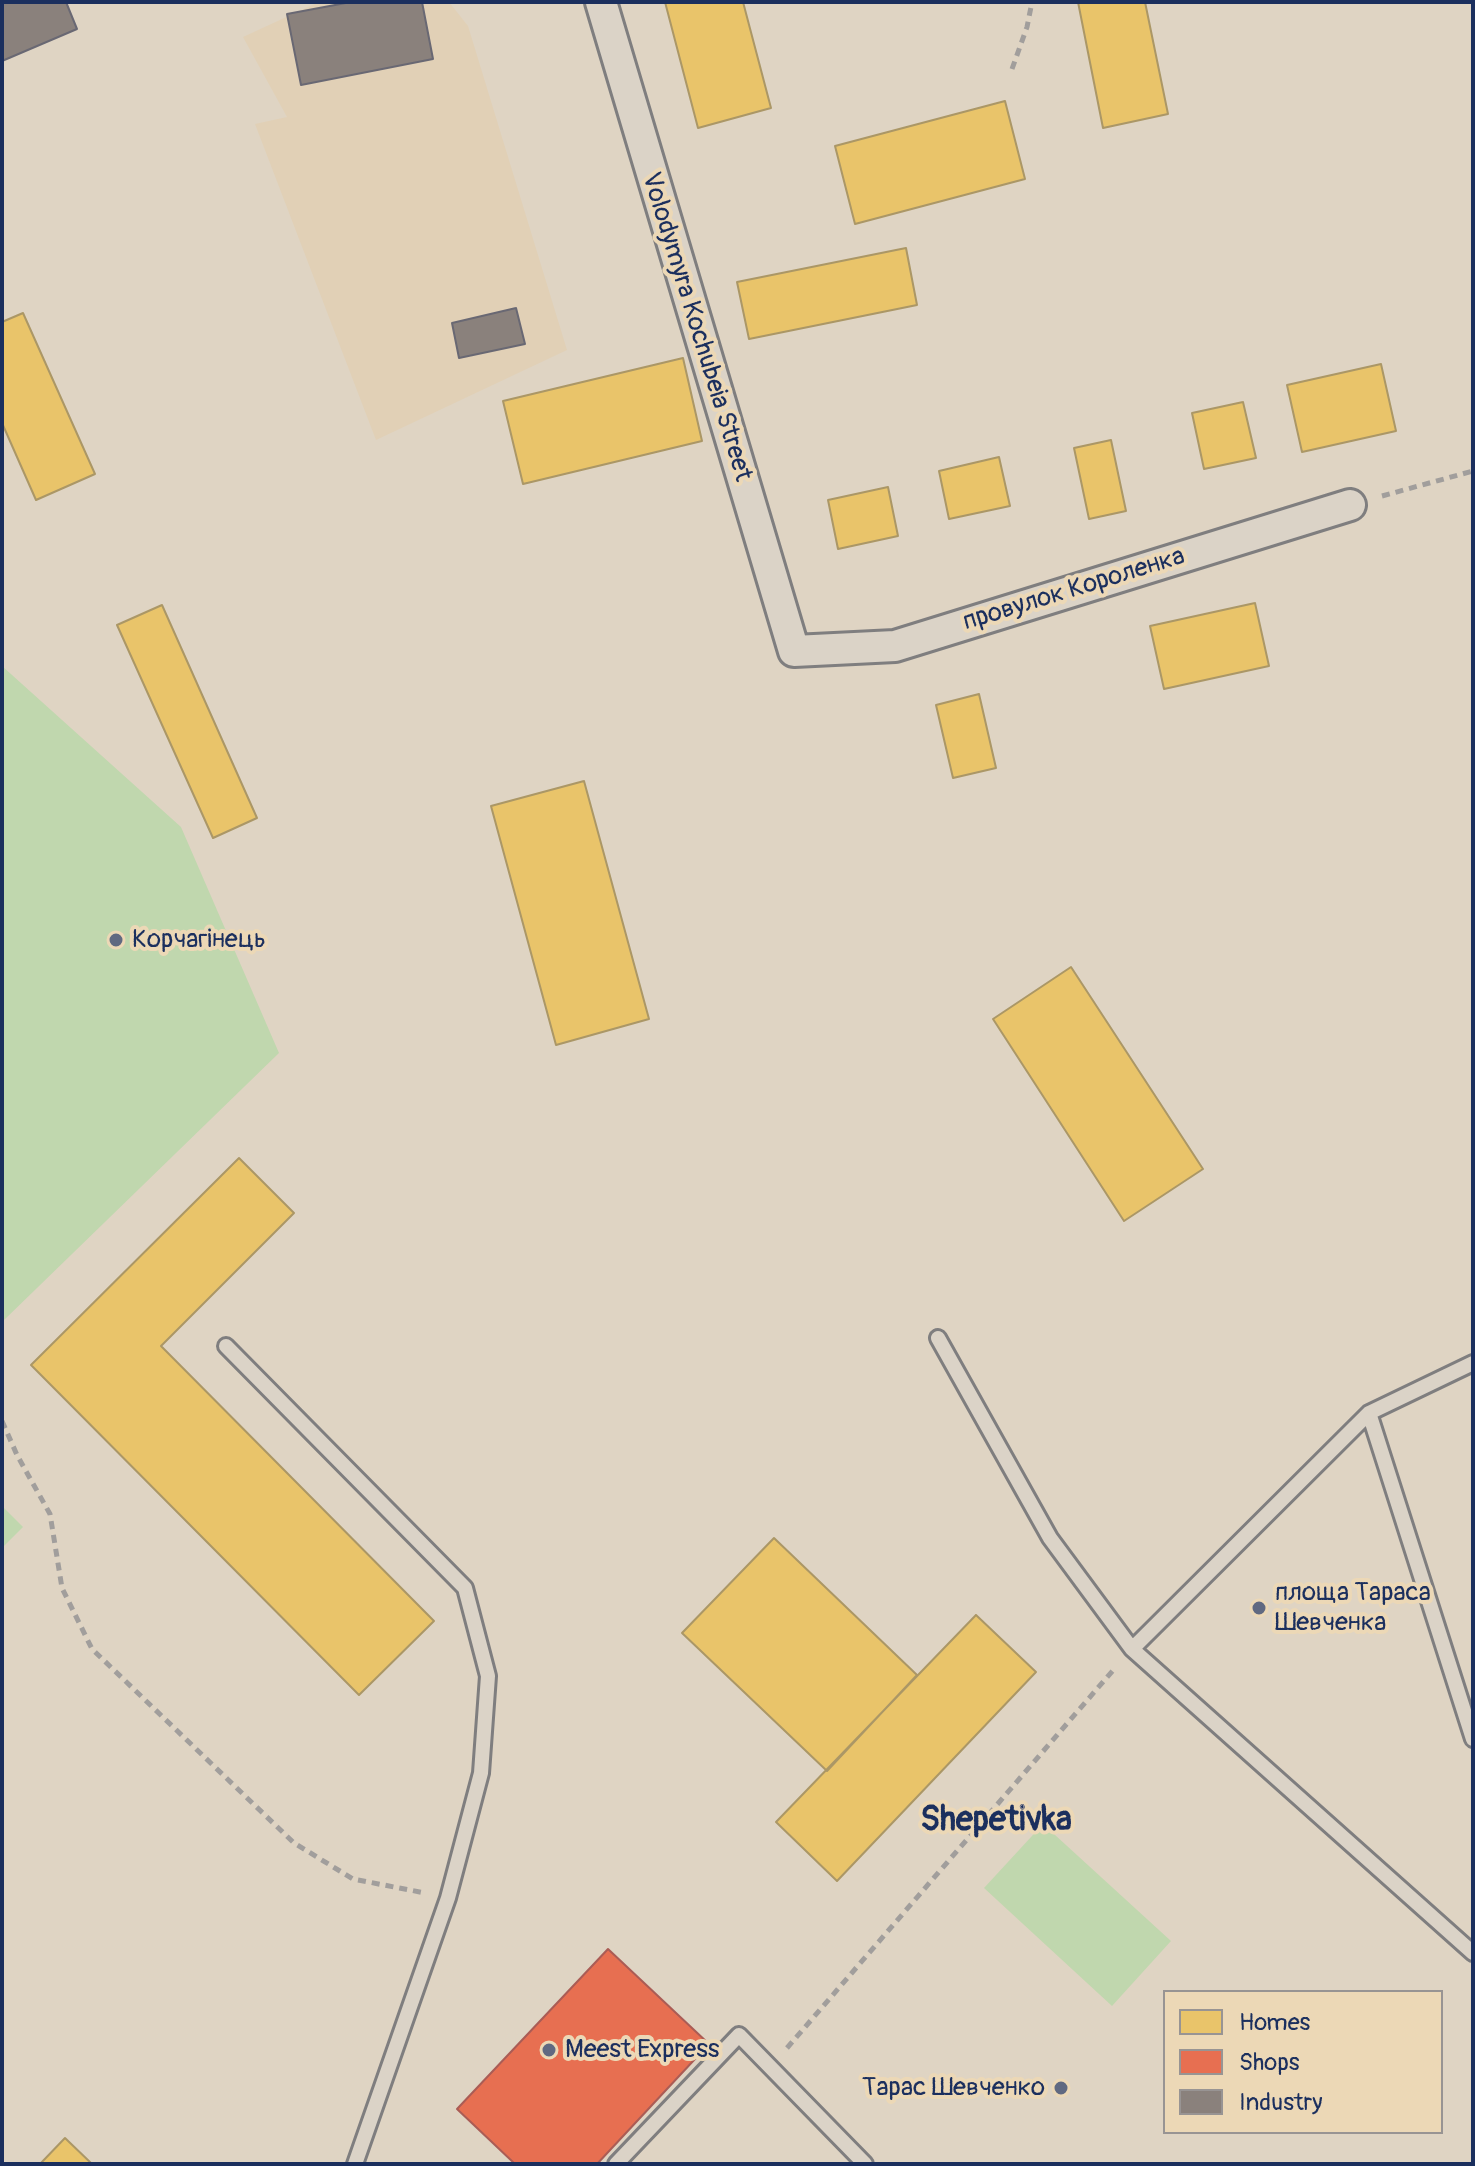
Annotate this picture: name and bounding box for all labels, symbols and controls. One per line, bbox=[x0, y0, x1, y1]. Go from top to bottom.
street label: Volodymyra Kochubeia Street bbox=[634, 169, 758, 485]
street label: провулок Короленка bbox=[959, 541, 1189, 639]
place label: Корчагінець bbox=[132, 924, 266, 956]
marker: Корчагінець bbox=[107, 931, 125, 949]
place label: площа Тараса Шевченка bbox=[1275, 1577, 1431, 1638]
marker: площа Тараса Шевченка bbox=[1250, 1599, 1268, 1617]
district label: Shepetivka bbox=[920, 1801, 1072, 1841]
legend bbox=[1163, 1990, 1443, 2134]
text: Homes bbox=[1239, 2008, 1310, 2037]
place label: Meest Express bbox=[565, 2034, 719, 2066]
marker: Meest Express bbox=[540, 2041, 558, 2059]
text: Shops bbox=[1239, 2048, 1299, 2077]
place label: Тарас Шевченко bbox=[862, 2072, 1045, 2104]
marker: Тарас Шевченко bbox=[1052, 2079, 1070, 2097]
text: Industry bbox=[1239, 2088, 1322, 2117]

